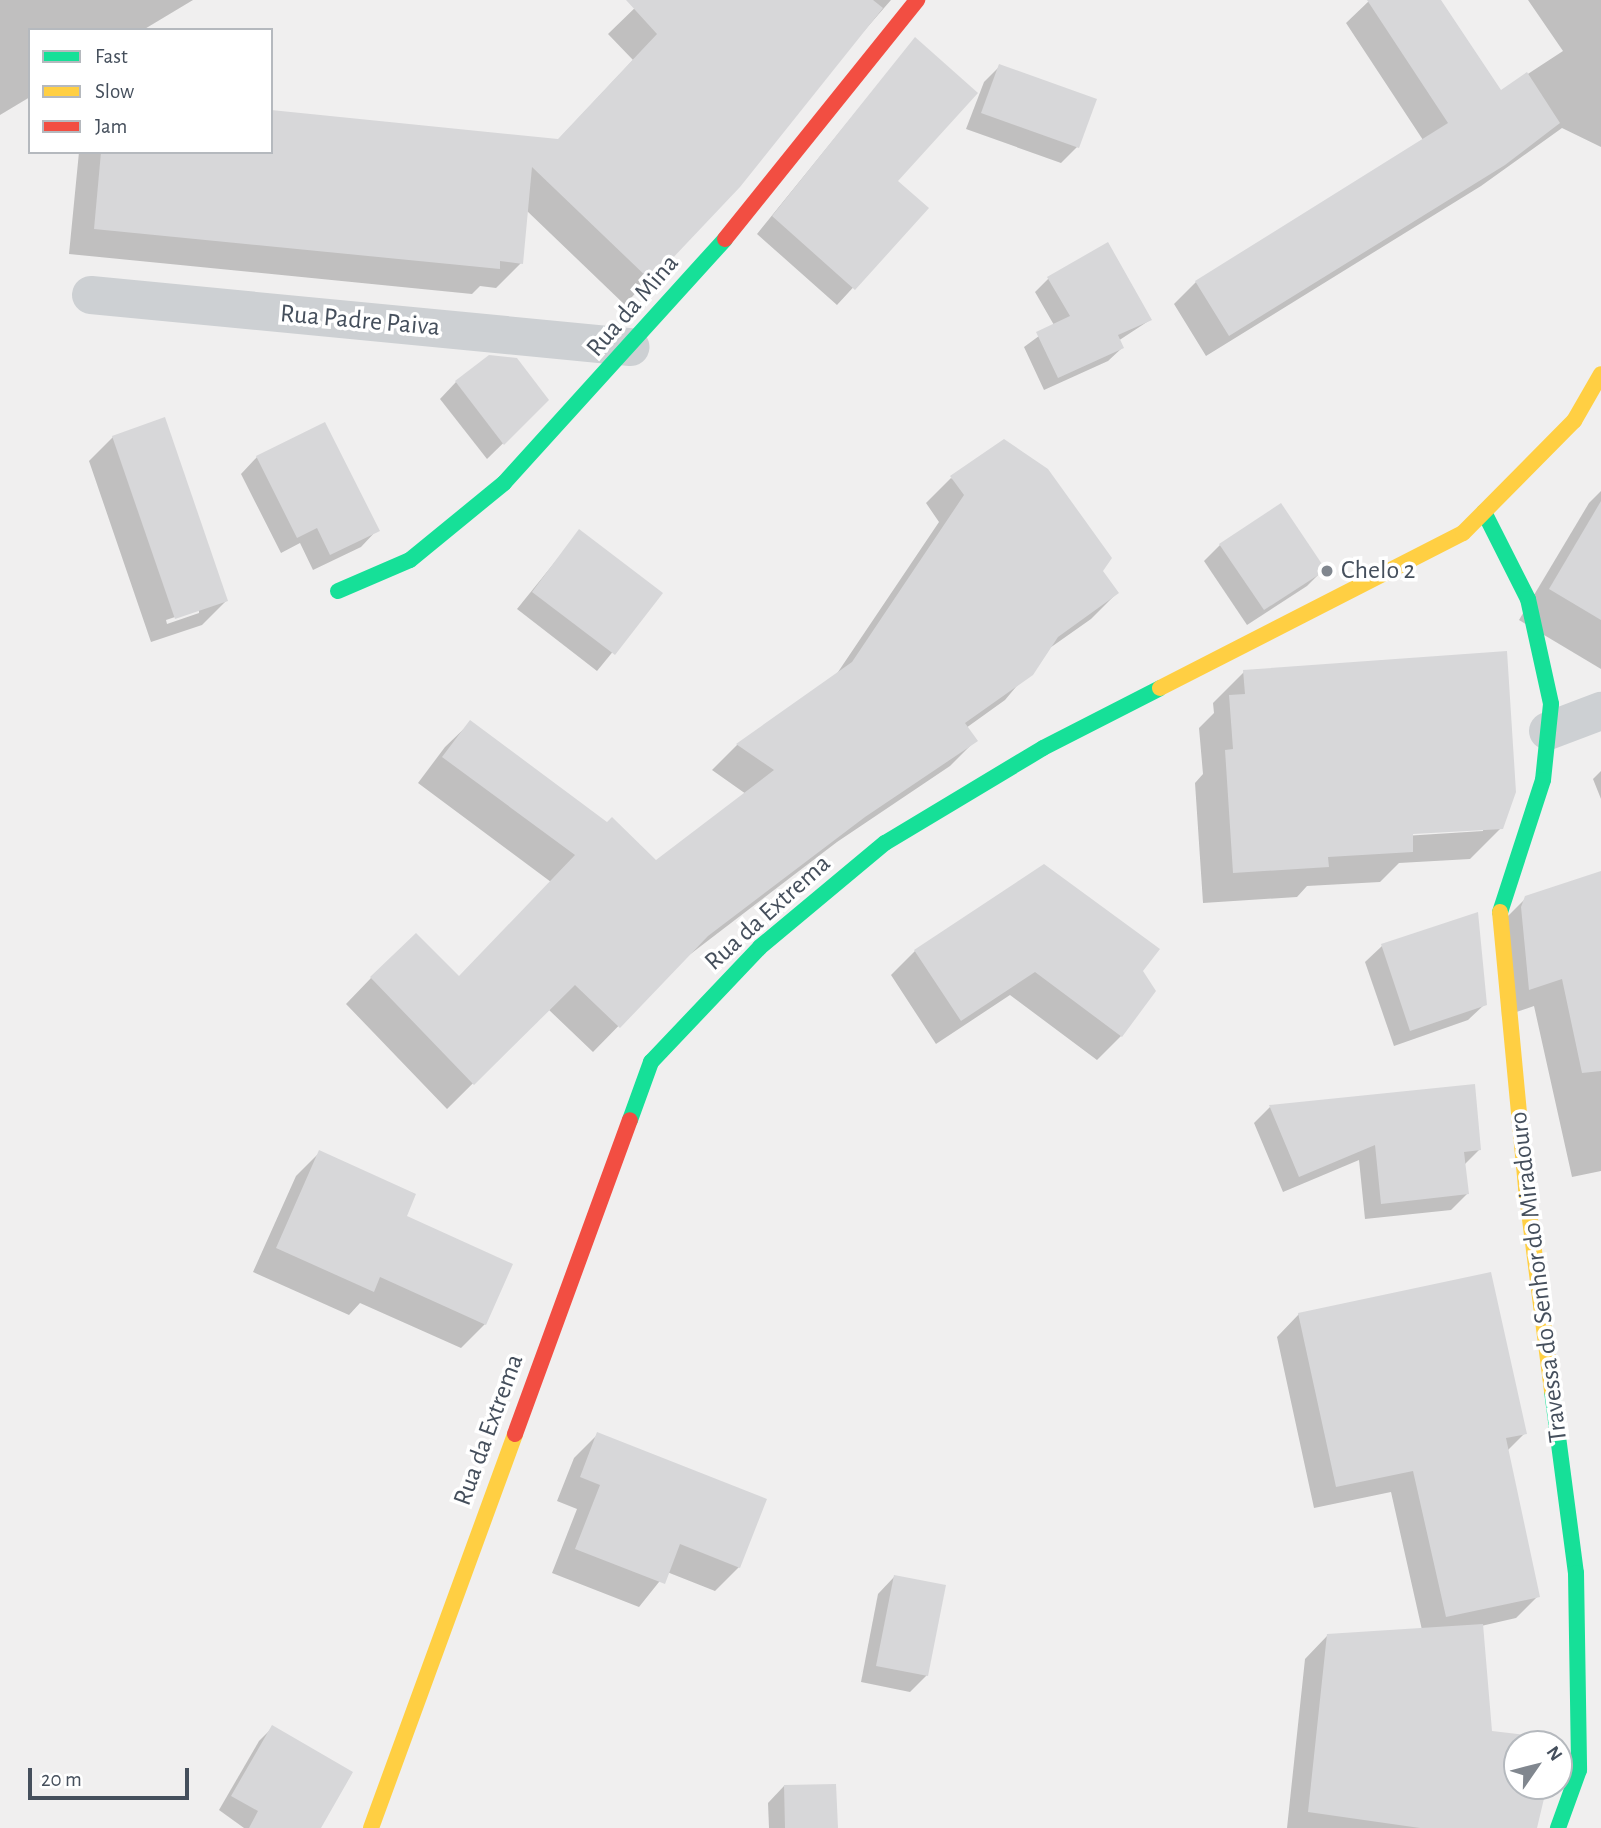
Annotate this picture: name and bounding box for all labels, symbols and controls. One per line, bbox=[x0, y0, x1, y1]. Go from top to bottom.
legend bbox=[28, 28, 273, 154]
text: Fast bbox=[95, 46, 128, 67]
text: Slow bbox=[95, 81, 134, 102]
text: Jam bbox=[95, 116, 127, 137]
street label: Rua da Mina bbox=[580, 248, 686, 364]
street label: Rua Padre Paiva bbox=[279, 298, 441, 344]
place label: Chelo 2 bbox=[1341, 555, 1415, 587]
marker: Chelo 2 bbox=[1319, 563, 1335, 579]
street label: Rua da Extrema bbox=[699, 848, 837, 978]
street label: Travessa do Senhor do Miradouro bbox=[1503, 1110, 1575, 1444]
street label: Rua da Extrema bbox=[447, 1350, 531, 1510]
north arrow bbox=[1503, 1730, 1573, 1800]
text: N bbox=[1542, 1743, 1566, 1765]
scale bar bbox=[32, 1755, 192, 1799]
text: 20 m bbox=[41, 1769, 82, 1790]

